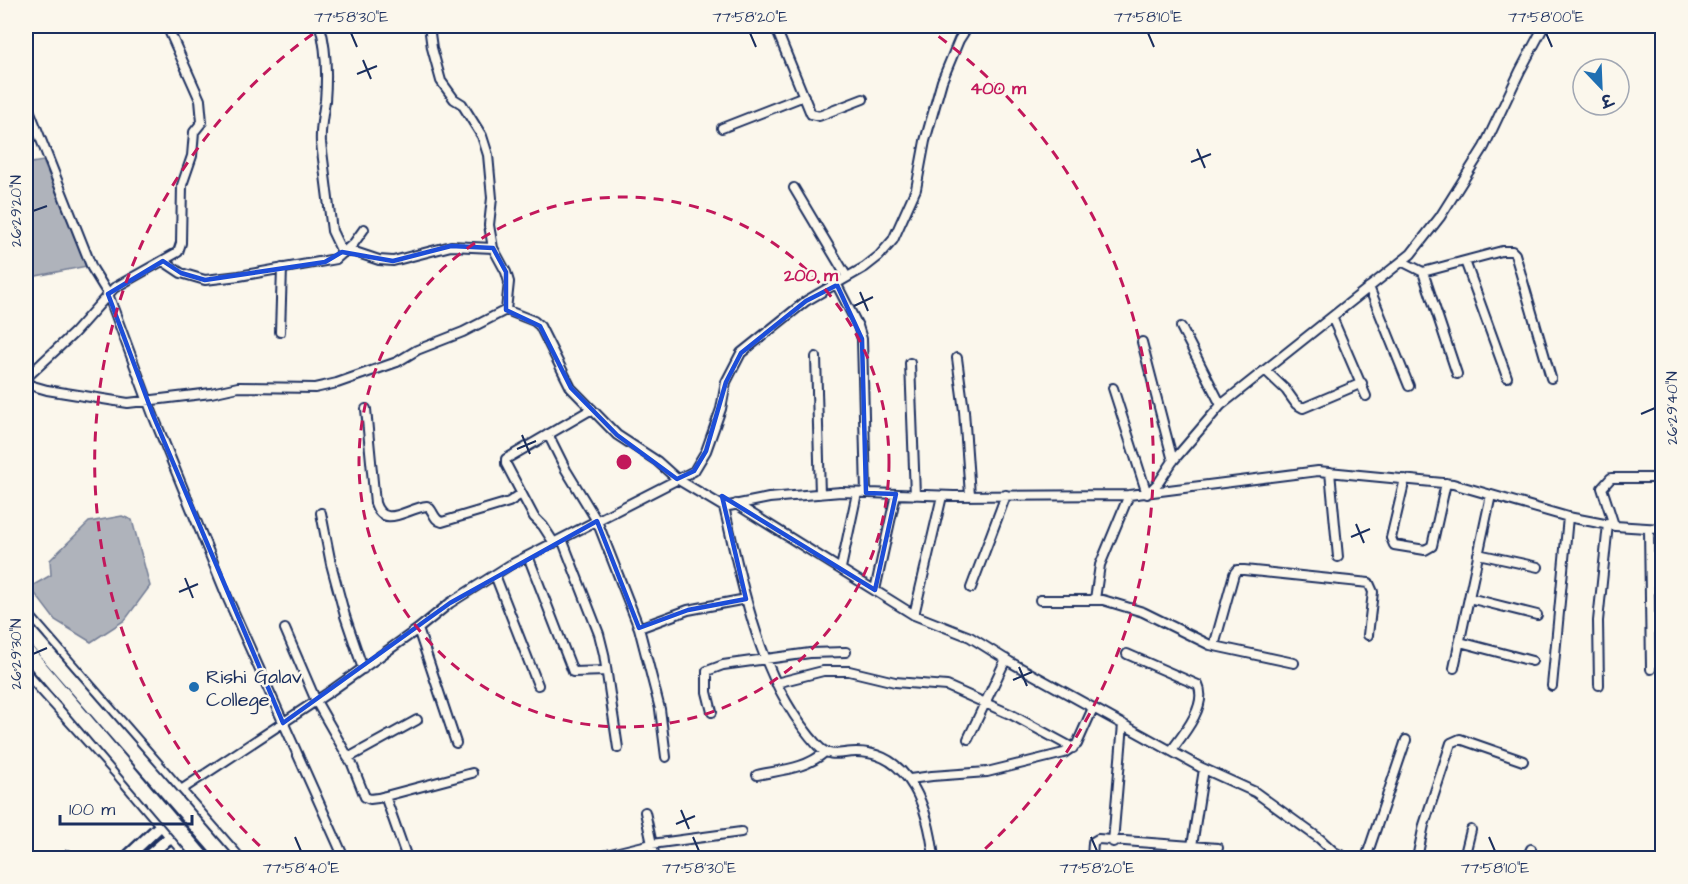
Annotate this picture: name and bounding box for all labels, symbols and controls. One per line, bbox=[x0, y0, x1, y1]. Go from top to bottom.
text: 77°58'30"E bbox=[314, 7, 388, 28]
text: 77°58'20"E bbox=[713, 7, 788, 28]
text: 77°58'10"E bbox=[1114, 7, 1182, 28]
text: 77°58'00"E bbox=[1508, 7, 1584, 28]
north arrow bbox=[1571, 57, 1631, 117]
text: 400 m bbox=[970, 76, 1027, 101]
text: उ bbox=[1596, 87, 1618, 113]
text: 26°29'20"N bbox=[6, 175, 27, 247]
text: 200 m bbox=[783, 263, 839, 288]
text: 26°29'40"N bbox=[1662, 371, 1683, 445]
centre of rings bbox=[614, 452, 634, 472]
text: 26°29'30"N bbox=[6, 619, 27, 689]
place label: Rishi Galav College bbox=[206, 663, 303, 715]
marker: Rishi Galav College bbox=[187, 680, 201, 694]
scale bar bbox=[60, 788, 192, 826]
text: 100 m bbox=[69, 797, 115, 822]
text: 77°58'40"E bbox=[263, 858, 339, 879]
text: 77°58'30"E bbox=[662, 858, 736, 879]
text: 77°58'20"E bbox=[1060, 858, 1135, 879]
text: 77°58'10"E bbox=[1461, 858, 1529, 879]

